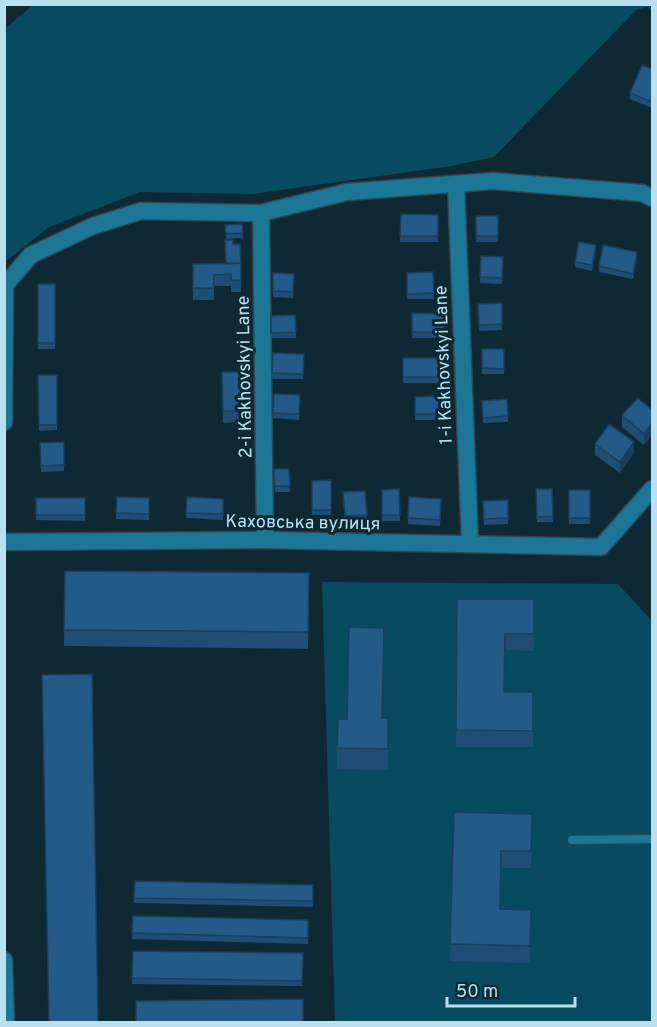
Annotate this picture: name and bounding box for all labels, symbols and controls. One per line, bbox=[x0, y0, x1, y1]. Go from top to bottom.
street label: 1-i Kakhovskyi Lane bbox=[430, 285, 459, 445]
street label: 2-i Kakhovskyi Lane bbox=[233, 295, 258, 459]
street label: Каховська вулиця bbox=[225, 511, 381, 536]
scale bar bbox=[447, 970, 574, 1008]
text: 50 m bbox=[456, 981, 498, 1004]

